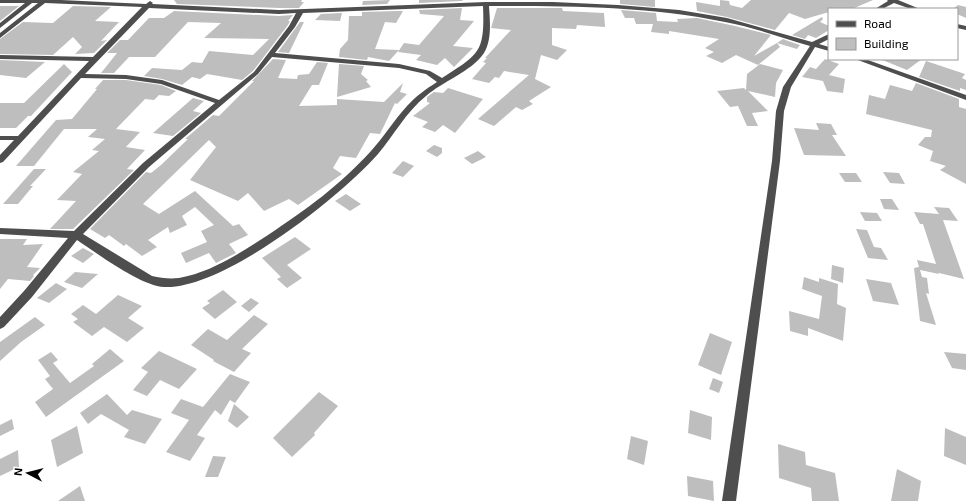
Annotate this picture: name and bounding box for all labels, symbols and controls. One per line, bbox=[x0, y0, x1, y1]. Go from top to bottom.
legend bbox=[828, 8, 958, 60]
text: Road bbox=[864, 16, 892, 30]
text: Building bbox=[864, 36, 909, 50]
north arrow bbox=[8, 453, 48, 493]
text: N bbox=[11, 467, 25, 476]

